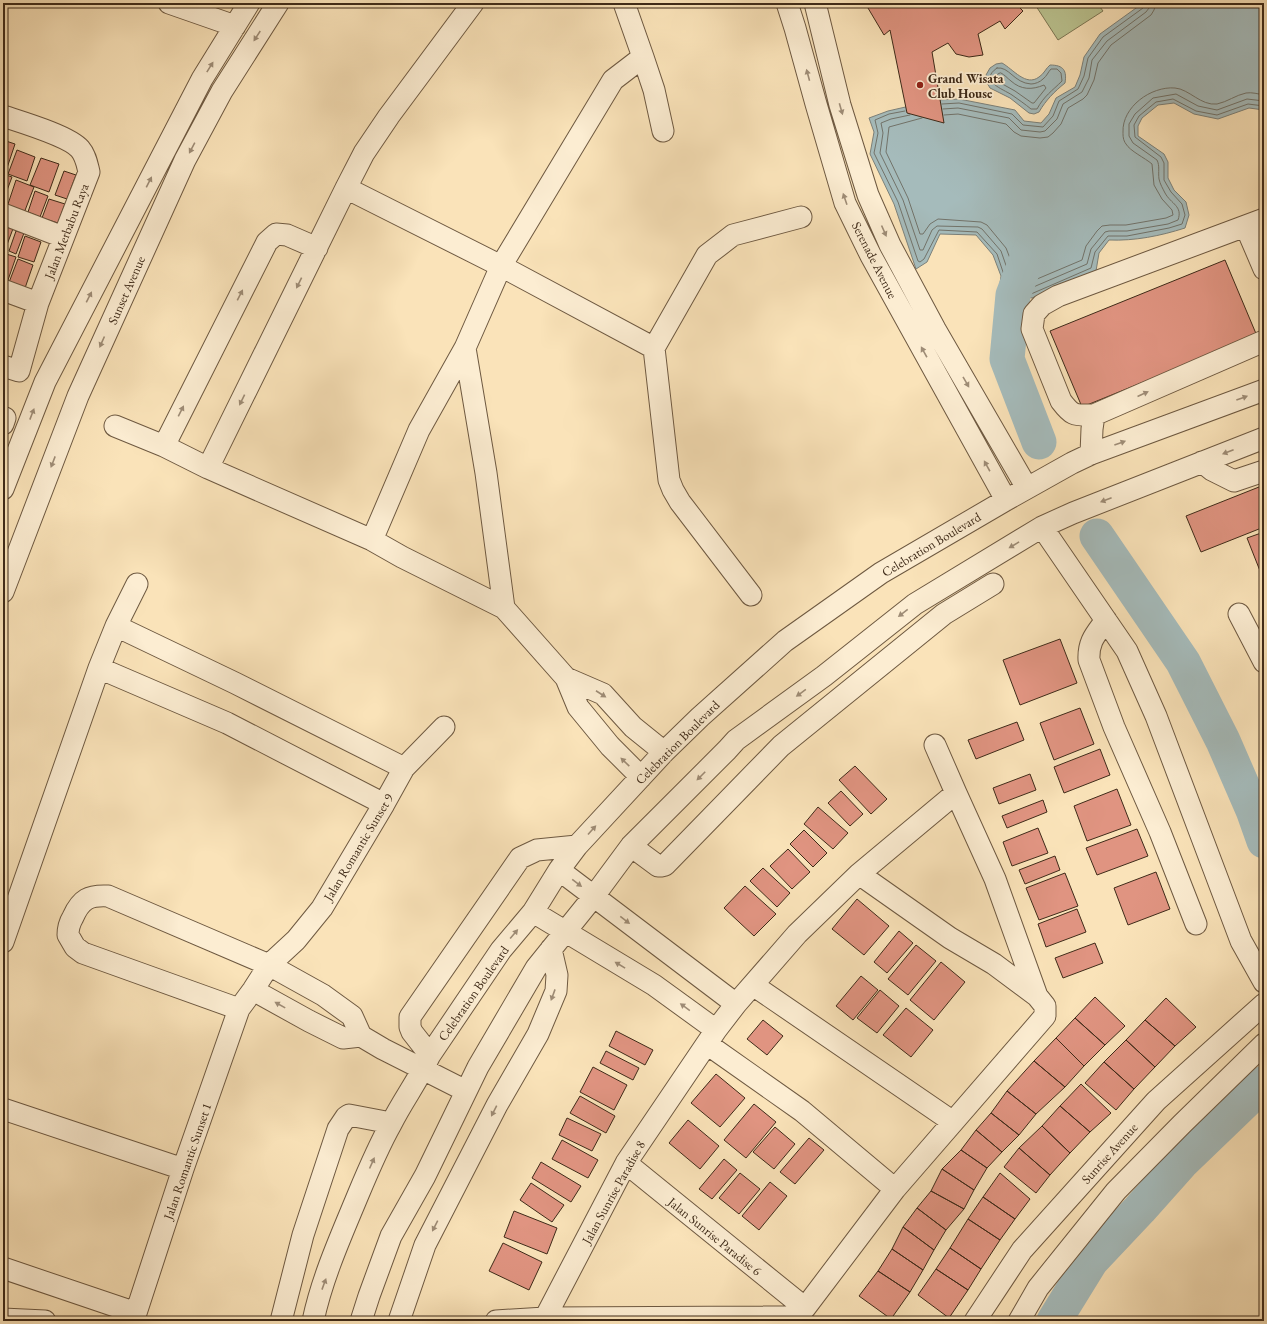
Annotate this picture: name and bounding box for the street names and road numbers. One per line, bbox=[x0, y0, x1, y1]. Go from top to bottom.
street label: Jalan Merbabu Raya bbox=[40, 180, 93, 282]
street label: Serenade Avenue bbox=[848, 219, 901, 302]
street label: Sunset Avenue bbox=[104, 253, 149, 327]
street label: Celebration Boulevard bbox=[879, 508, 984, 581]
street label: Celebration Boulevard bbox=[632, 696, 723, 788]
street label: Jalan Romantic Sunset 9 bbox=[319, 790, 398, 905]
street label: Celebration Boulevard bbox=[434, 942, 513, 1044]
street label: Jalan Romantic Sunset 1 bbox=[159, 1101, 215, 1223]
street label: Sunrise Avenue bbox=[1077, 1119, 1141, 1187]
street label: Jalan Sunrise Paradise 8 bbox=[577, 1138, 649, 1248]
street label: Jalan Sunrise Paradise 6 bbox=[664, 1193, 765, 1279]

